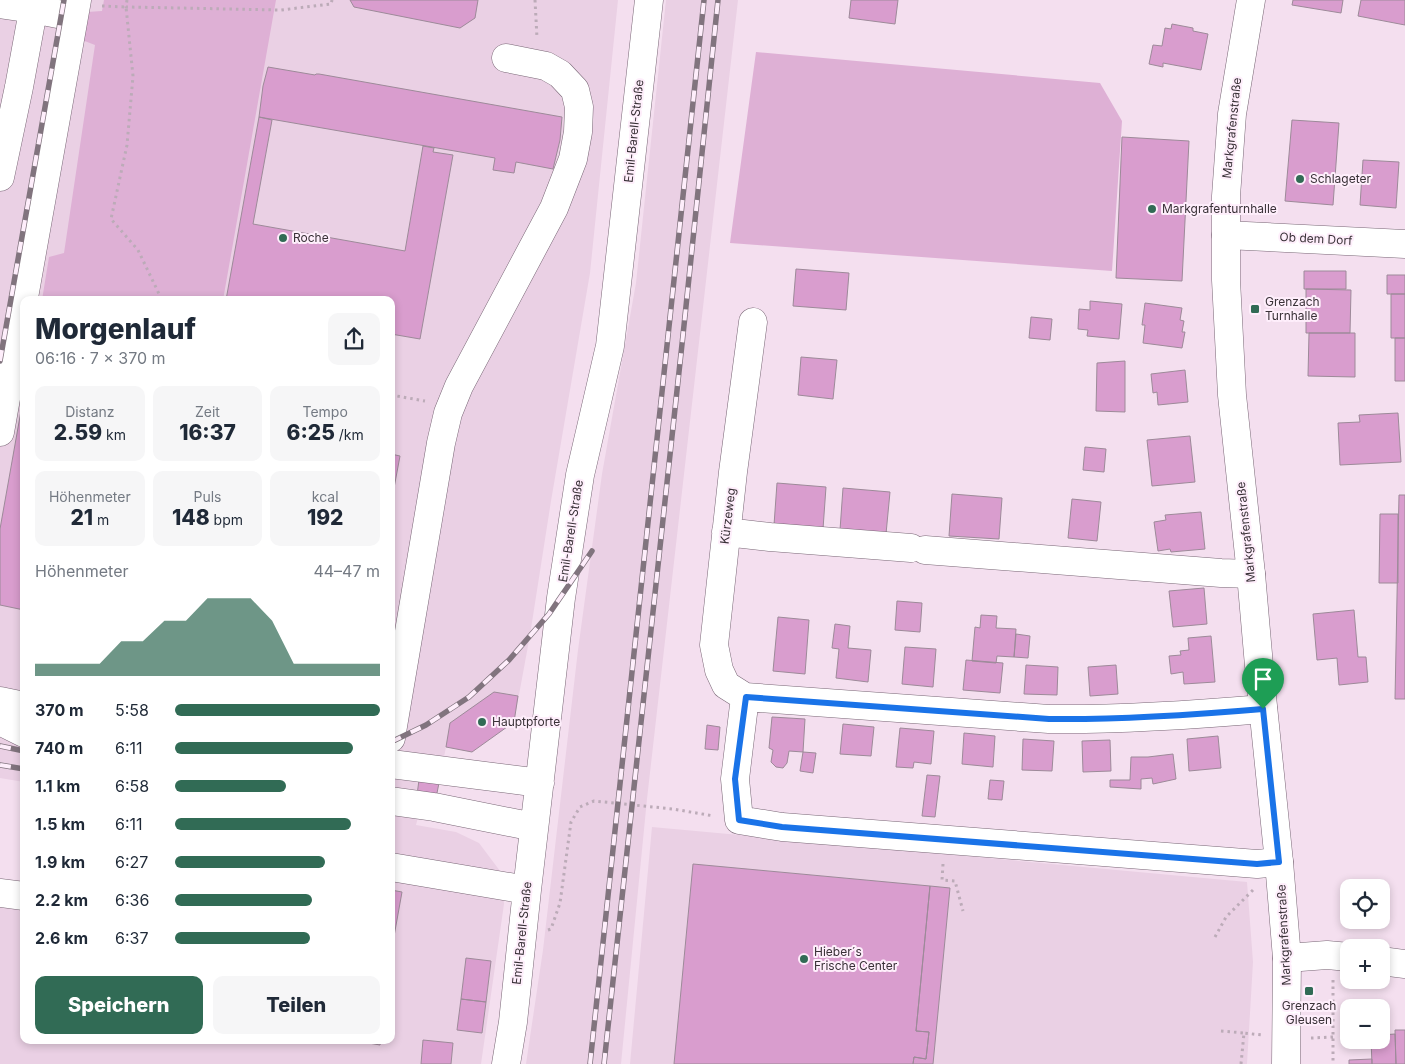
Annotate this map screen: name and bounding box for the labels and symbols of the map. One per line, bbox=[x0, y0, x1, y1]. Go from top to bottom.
street label: Markgrafenstraße bbox=[1219, 77, 1244, 179]
street label: Emil-Barell-Straße bbox=[621, 79, 646, 183]
place label: Schlageter bbox=[1310, 171, 1371, 186]
marker: Schlageter bbox=[1294, 173, 1306, 185]
place label: Markgrafenturnhalle bbox=[1162, 201, 1277, 216]
marker: Markgrafenturnhalle bbox=[1146, 203, 1158, 215]
street label: Ob dem Dorf bbox=[1279, 229, 1353, 248]
place label: Roche bbox=[293, 230, 329, 245]
marker: Roche bbox=[277, 232, 289, 244]
place label: Grenzach Turnhalle bbox=[1265, 294, 1320, 323]
marker: Grenzach Turnhalle bbox=[1249, 303, 1261, 315]
street label: Emil-Barell-Straße bbox=[555, 479, 586, 583]
street label: Markgrafenstraße bbox=[1233, 481, 1258, 583]
street label: Kürzeweg bbox=[717, 487, 738, 545]
pin bbox=[1242, 658, 1284, 709]
place label: Hauptpforte bbox=[492, 714, 560, 729]
marker: Hauptpforte bbox=[476, 716, 488, 728]
street label: Emil-Barell-Straße bbox=[509, 881, 534, 985]
street label: Markgrafenstraße bbox=[1273, 884, 1294, 986]
place label: Hieber´s Frische Center bbox=[814, 944, 898, 973]
marker: Hieber´s Frische Center bbox=[798, 953, 810, 965]
marker: Grenzach Gleusen bbox=[1303, 985, 1315, 997]
place label: Grenzach Gleusen bbox=[1282, 998, 1336, 1027]

